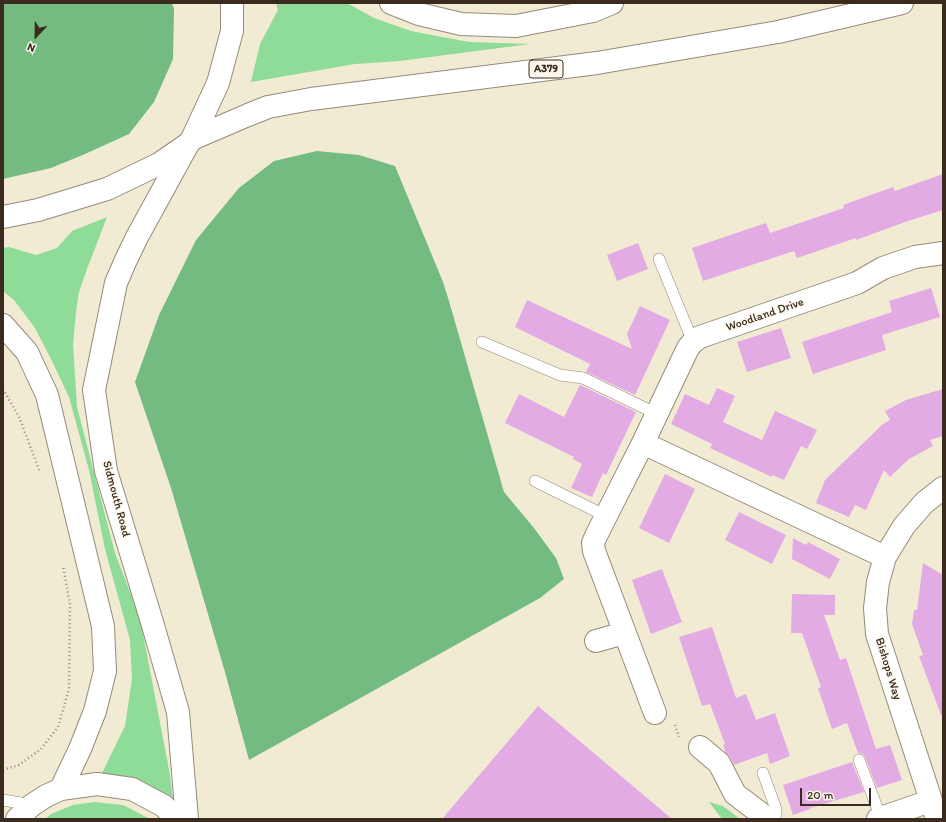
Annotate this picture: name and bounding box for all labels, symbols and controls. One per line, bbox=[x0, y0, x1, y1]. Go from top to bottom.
north arrow bbox=[16, 16, 56, 56]
text: N bbox=[25, 40, 37, 55]
road number: A379 bbox=[529, 60, 563, 78]
street label: Woodland Drive bbox=[724, 295, 806, 335]
street label: Sidmouth Road bbox=[99, 459, 133, 539]
street label: Bishops Way bbox=[872, 636, 904, 702]
scale bar bbox=[802, 780, 873, 806]
text: 20 m bbox=[807, 788, 834, 802]

